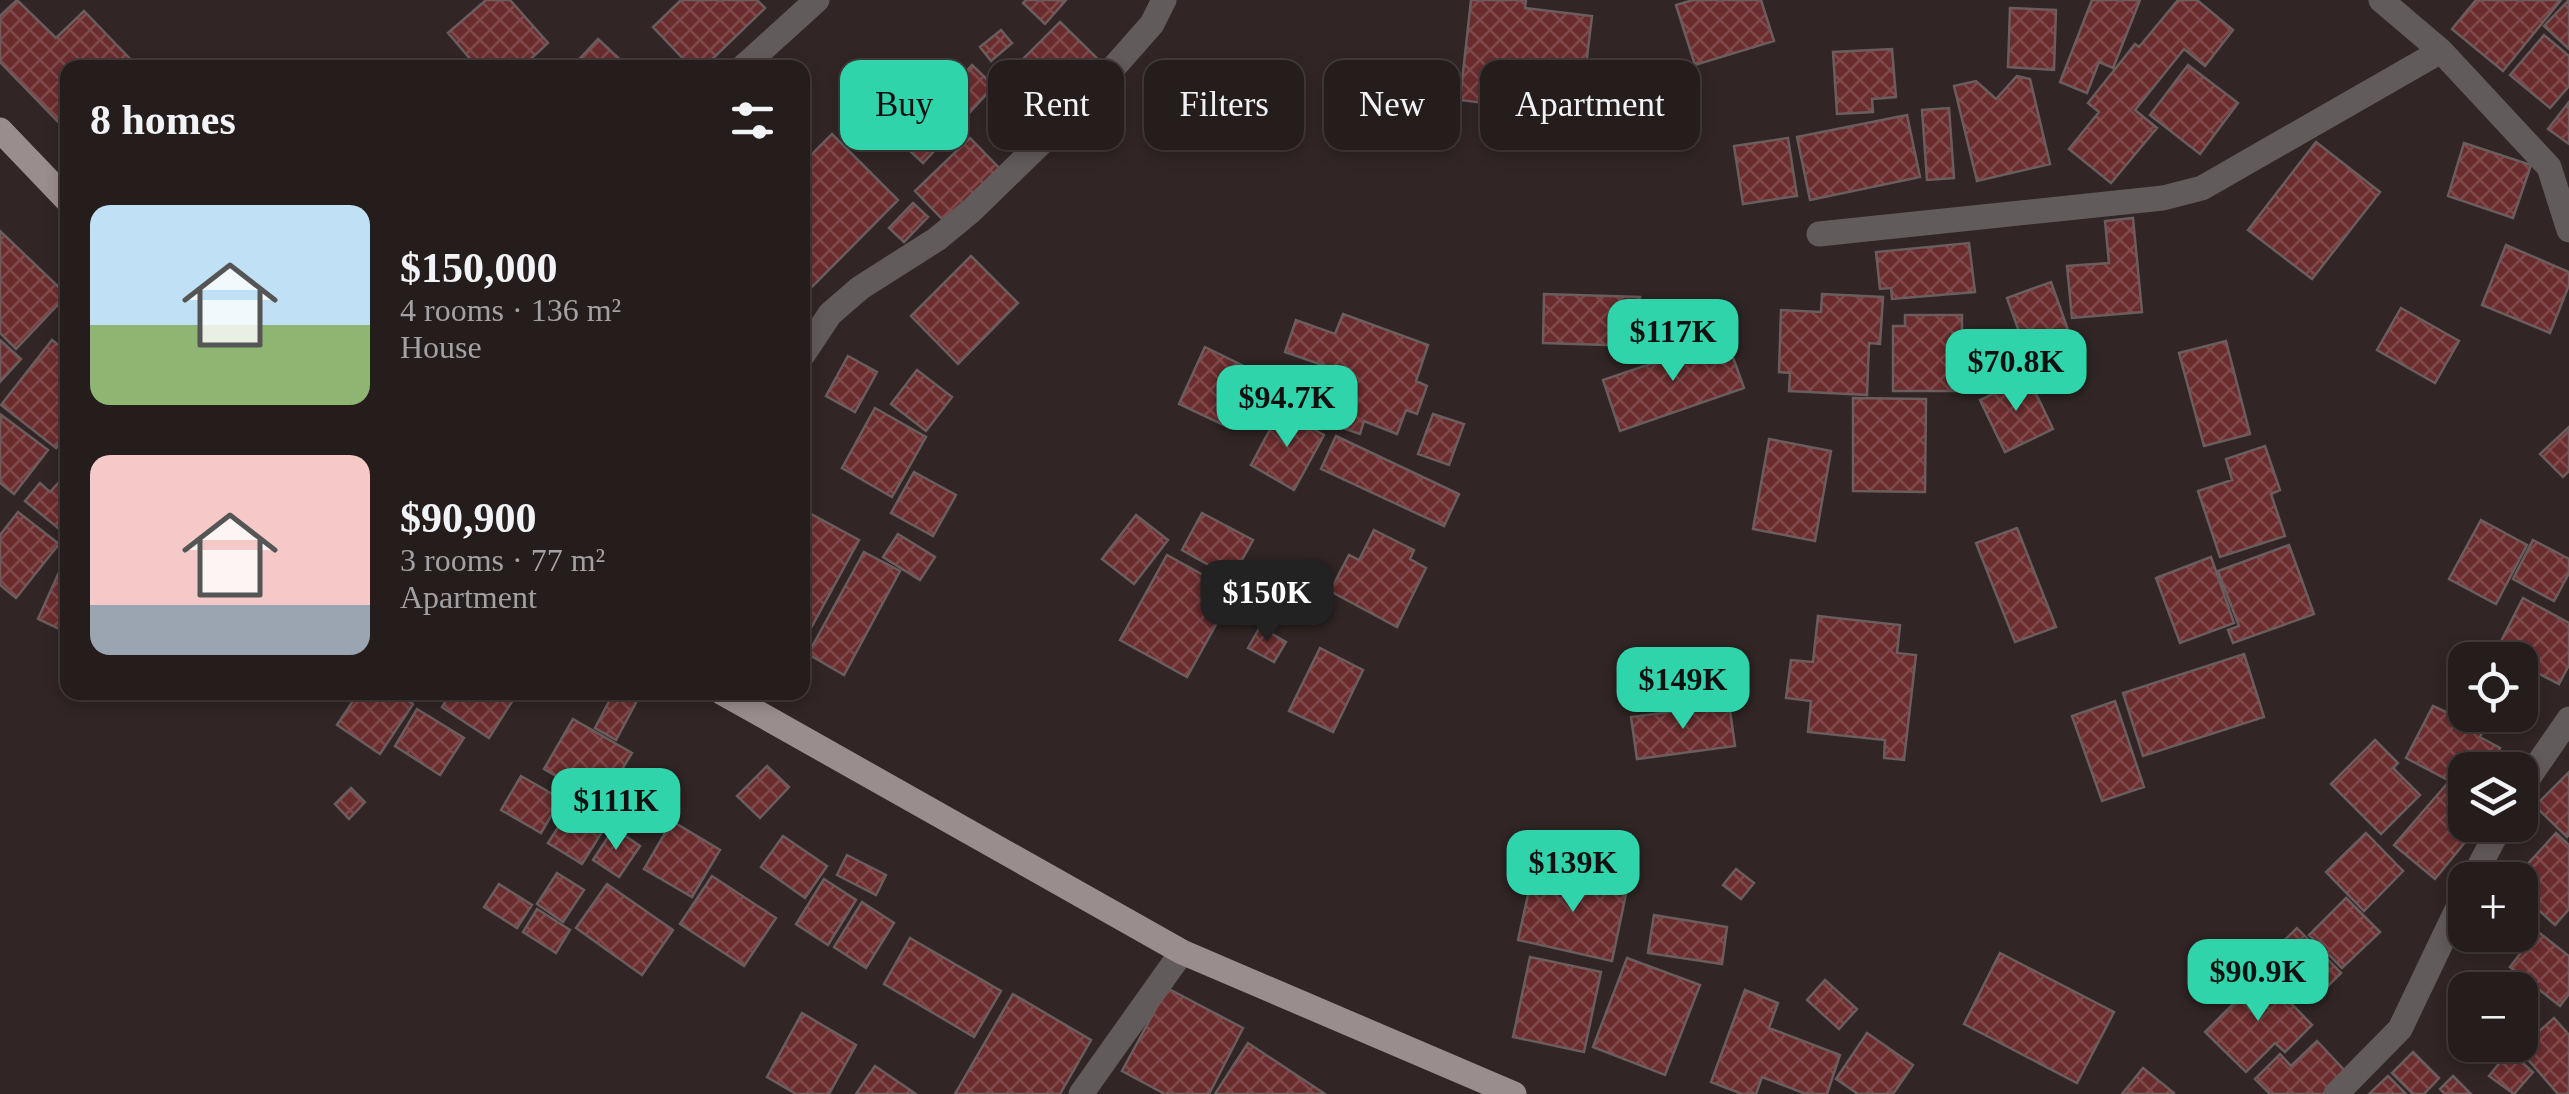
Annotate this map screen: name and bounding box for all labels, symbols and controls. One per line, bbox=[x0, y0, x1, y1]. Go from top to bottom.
chip: Buy bbox=[840, 60, 968, 150]
chip: Rent bbox=[988, 60, 1124, 150]
chip: Filters bbox=[1144, 60, 1304, 150]
chip: New bbox=[1324, 60, 1460, 150]
chip: Apartment bbox=[1480, 60, 1700, 150]
icon: filters bbox=[725, 93, 780, 148]
text: 8 homes bbox=[90, 97, 236, 143]
icon: home bbox=[170, 245, 290, 365]
text: $150,000 bbox=[400, 245, 558, 291]
text: 4 rooms · 136 m² bbox=[400, 292, 621, 328]
pin: $117K bbox=[1603, 299, 1743, 384]
text: $117K bbox=[1629, 313, 1717, 349]
text: House bbox=[400, 329, 482, 365]
pin: $70.8K bbox=[1935, 329, 2097, 414]
text: $70.8K bbox=[1968, 343, 2064, 379]
pin: $94.7K bbox=[1206, 365, 1368, 450]
text: $94.7K bbox=[1239, 379, 1335, 415]
icon: home bbox=[170, 495, 290, 615]
text: $90,900 bbox=[400, 495, 537, 541]
text: 3 rooms · 77 m² bbox=[400, 542, 605, 578]
pin: $150K bbox=[1197, 560, 1337, 645]
text: $150K bbox=[1223, 574, 1311, 610]
text: Apartment bbox=[400, 579, 537, 615]
map controls bbox=[2448, 642, 2538, 1062]
button: locate bbox=[2448, 642, 2538, 732]
pin: $149K bbox=[1613, 647, 1753, 732]
text: $149K bbox=[1639, 661, 1727, 697]
button: layers bbox=[2448, 752, 2538, 842]
pin: $111K bbox=[546, 768, 686, 853]
text: $111K bbox=[573, 782, 659, 818]
pin: $139K bbox=[1503, 830, 1643, 915]
text: $139K bbox=[1529, 844, 1617, 880]
button: + bbox=[2448, 862, 2538, 952]
pin: $90.9K bbox=[2177, 939, 2339, 1024]
text: $90.9K bbox=[2210, 953, 2306, 989]
button: − bbox=[2448, 972, 2538, 1062]

